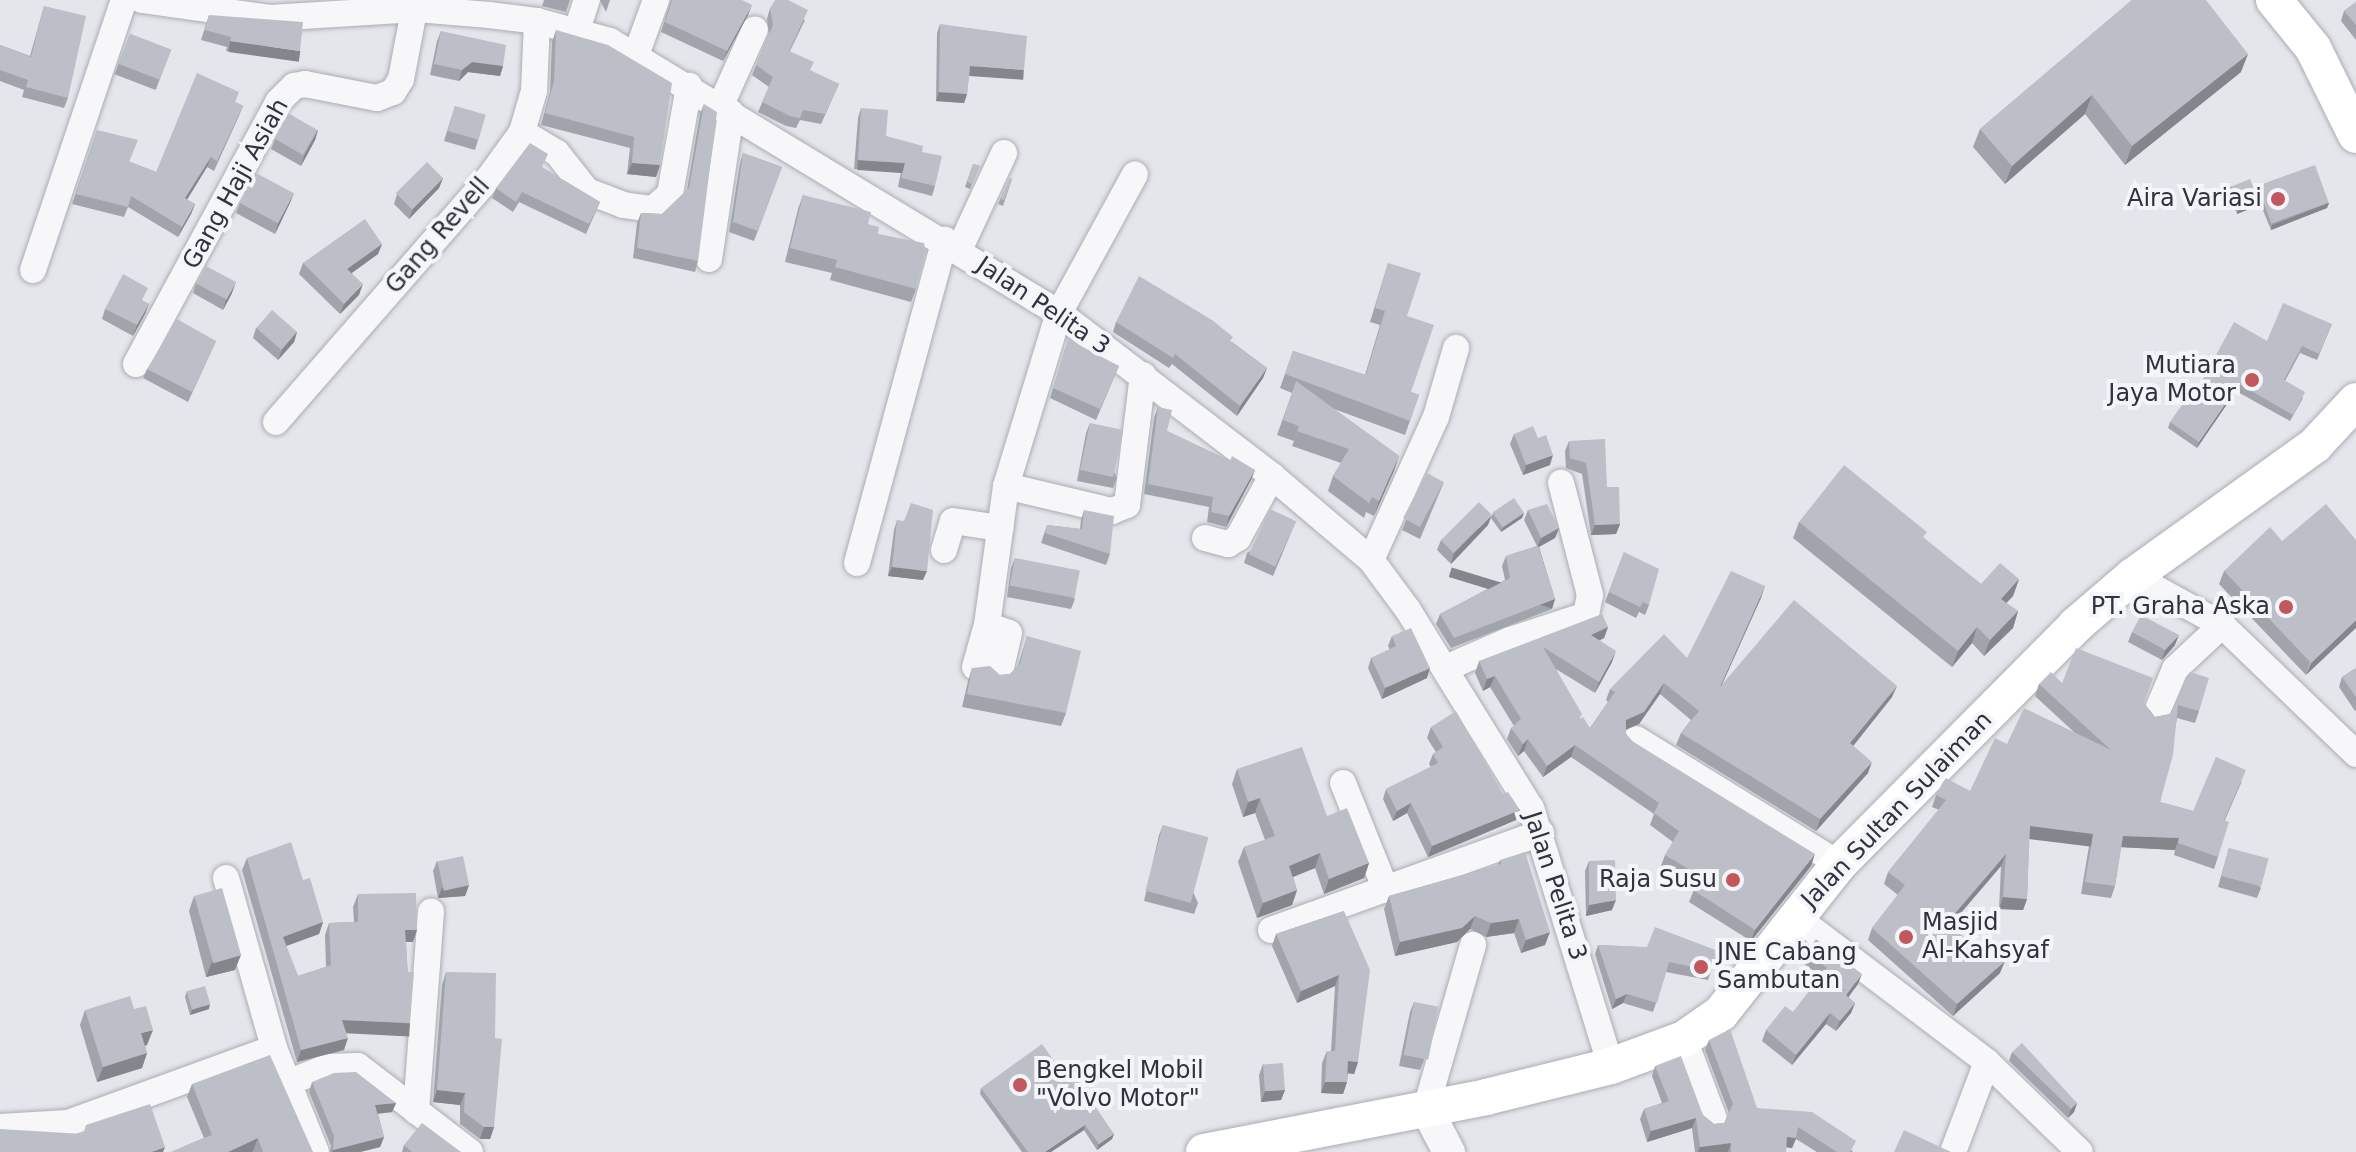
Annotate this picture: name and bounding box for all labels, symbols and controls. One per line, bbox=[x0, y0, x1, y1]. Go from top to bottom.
street label: Gang Haji Asiah bbox=[177, 94, 295, 274]
street label: Gang Revell bbox=[380, 172, 496, 300]
place label: Aira Variasi bbox=[2127, 185, 2262, 213]
marker: Aira Variasi bbox=[2269, 190, 2287, 208]
street label: Jalan Pelita 3 bbox=[971, 251, 1115, 361]
place label: Mutiara Jaya Motor bbox=[2108, 352, 2236, 408]
marker: Mutiara Jaya Motor bbox=[2243, 371, 2261, 389]
place label: PT. Graha Aska bbox=[2091, 593, 2270, 621]
marker: PT. Graha Aska bbox=[2277, 598, 2295, 616]
street label: Jalan Sultan Sulaiman bbox=[1796, 706, 1998, 914]
street label: Jalan Pelita 3 bbox=[1517, 808, 1593, 964]
place label: Raja Susu bbox=[1599, 866, 1717, 894]
marker: Raja Susu bbox=[1724, 871, 1742, 889]
place label: Masjid Al-Kahsyaf bbox=[1922, 909, 2049, 965]
marker: Masjid Al-Kahsyaf bbox=[1897, 928, 1915, 946]
place label: JNE Cabang Sambutan bbox=[1717, 939, 1857, 995]
marker: JNE Cabang Sambutan bbox=[1692, 958, 1710, 976]
place label: Bengkel Mobil "Volvo Motor" bbox=[1036, 1057, 1204, 1113]
marker: Bengkel Mobil "Volvo Motor" bbox=[1011, 1076, 1029, 1094]

